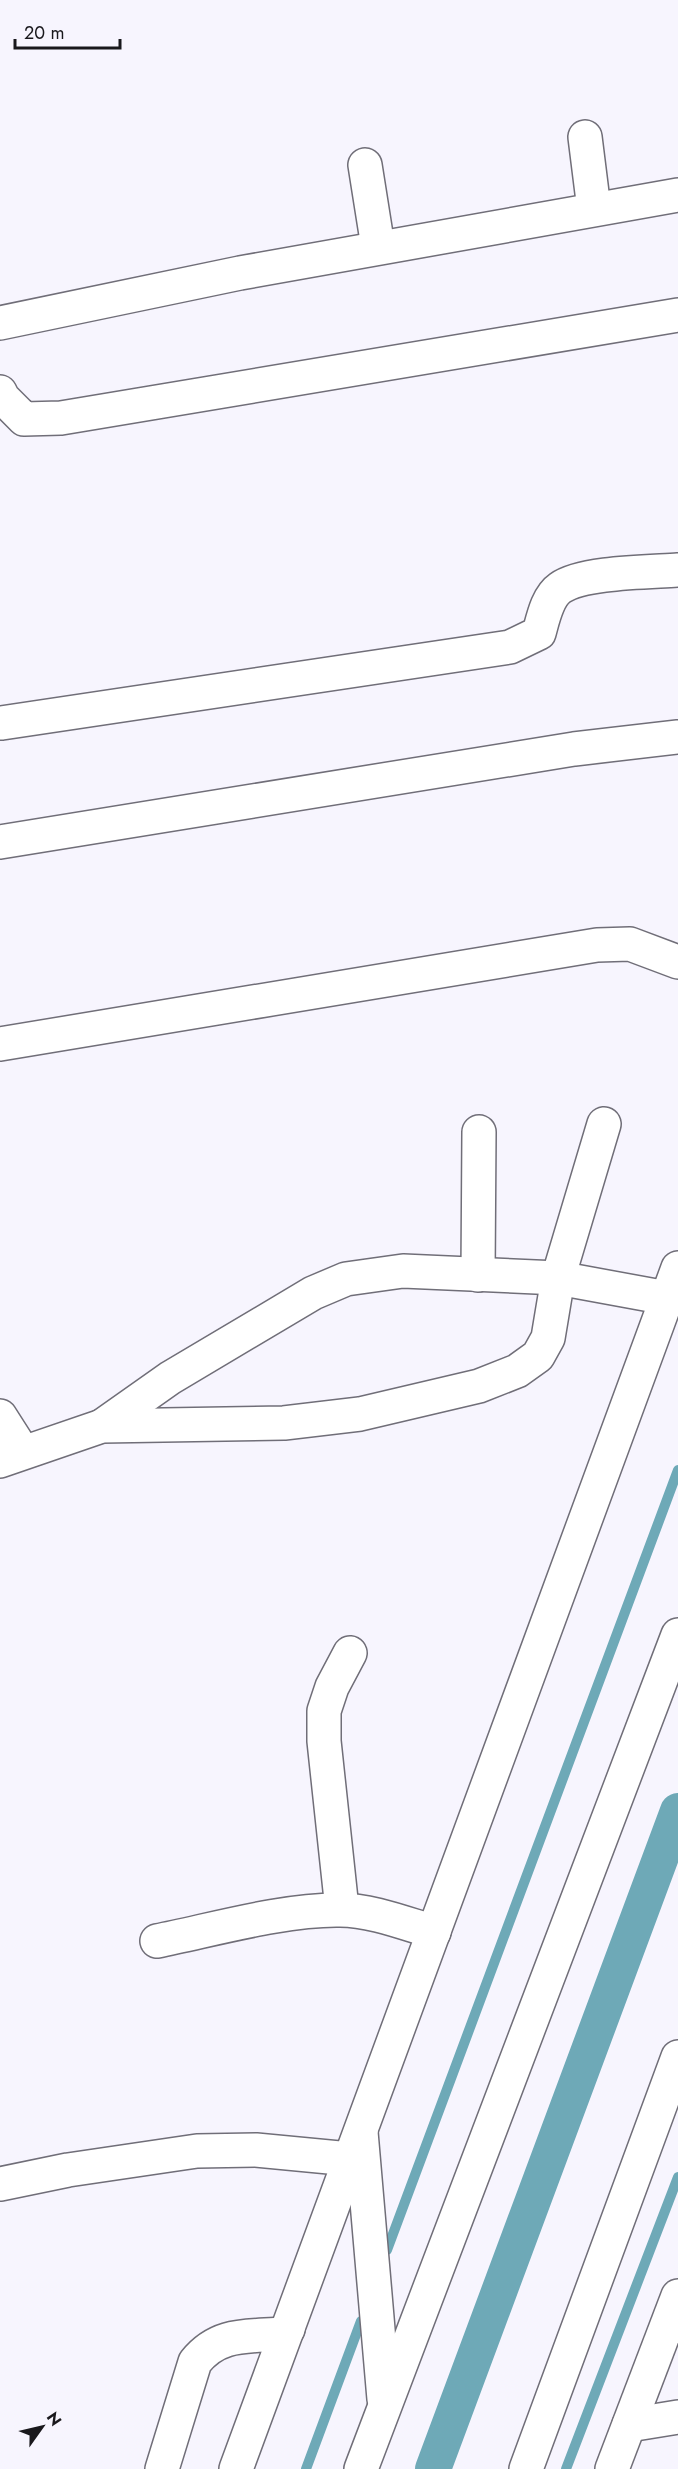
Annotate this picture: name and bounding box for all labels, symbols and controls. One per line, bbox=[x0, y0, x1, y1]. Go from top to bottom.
scale bar bbox=[15, 12, 120, 50]
text: 20 m bbox=[24, 20, 64, 46]
north arrow bbox=[12, 2397, 72, 2457]
text: N bbox=[41, 2407, 67, 2431]

